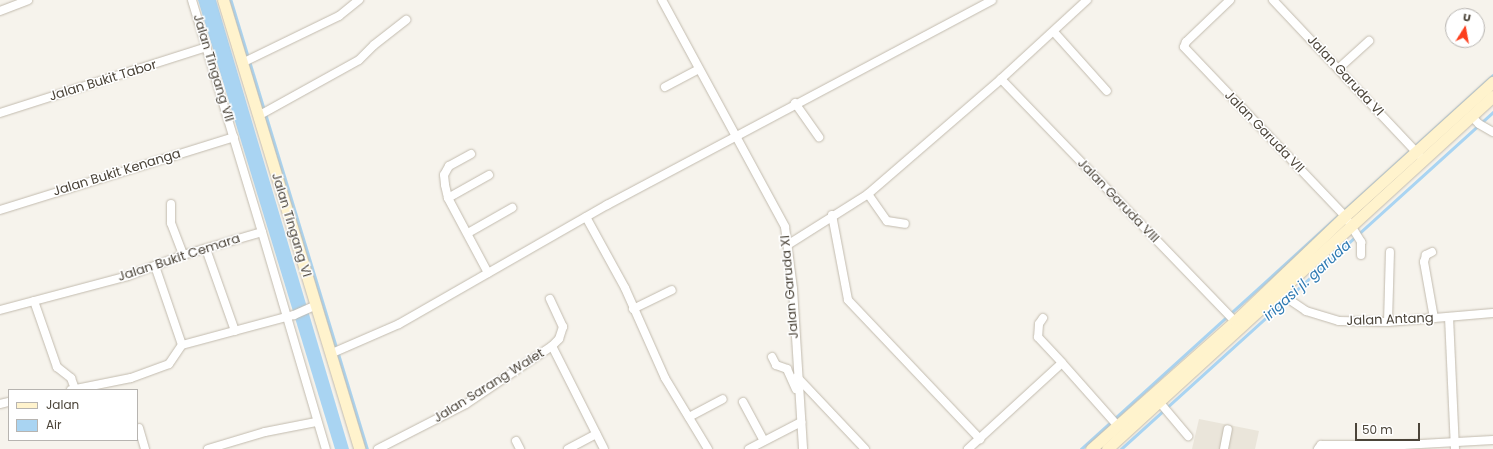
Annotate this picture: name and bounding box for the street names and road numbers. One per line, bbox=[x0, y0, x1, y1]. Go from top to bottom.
street label: Jalan Tingang VII bbox=[189, 12, 237, 124]
street label: Jalan Garuda VI bbox=[1304, 32, 1386, 120]
street label: Jalan Bukit Tabor bbox=[47, 57, 159, 105]
street label: Jalan Garuda VII bbox=[1221, 88, 1307, 176]
street label: Jalan Bukit Kenanga bbox=[51, 146, 183, 200]
street label: Jalan Garuda VIII bbox=[1074, 156, 1162, 246]
street label: Jalan Tingang VI bbox=[268, 171, 314, 279]
street label: Jalan Bukit Cemara bbox=[116, 231, 242, 285]
street label: Jalan Garuda XI bbox=[778, 235, 802, 339]
street label: Jalan Antang bbox=[1346, 311, 1434, 329]
street label: Jalan Sarang Walet bbox=[431, 346, 547, 426]

